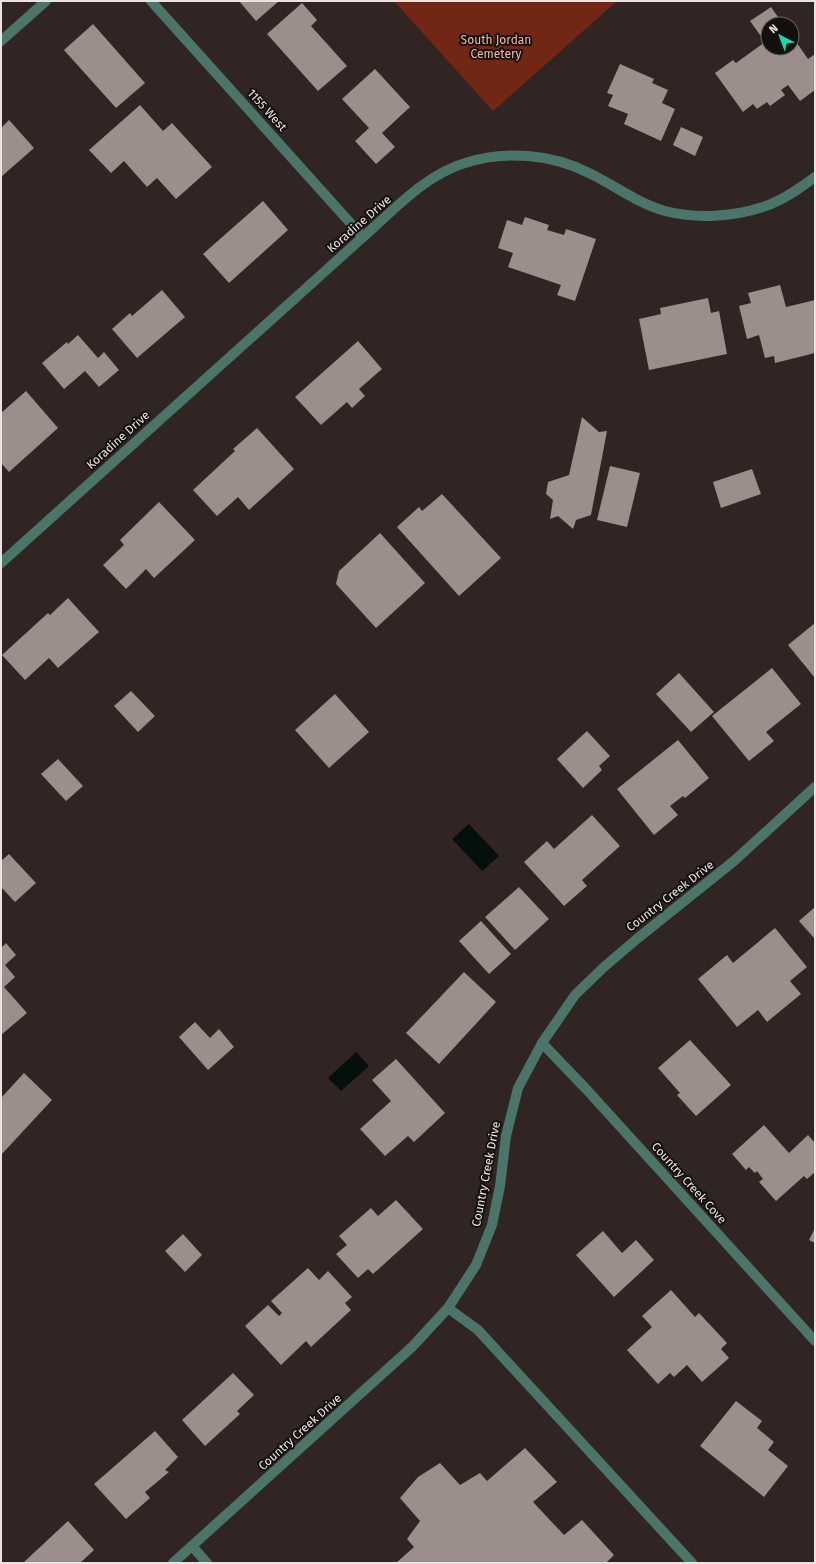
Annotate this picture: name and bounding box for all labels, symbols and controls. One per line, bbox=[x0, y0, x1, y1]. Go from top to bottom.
north arrow bbox=[760, 16, 800, 56]
text: N bbox=[767, 22, 781, 36]
park label: South Jordan Cemetery bbox=[461, 33, 531, 61]
street label: 1155 West bbox=[245, 86, 290, 134]
street label: Koradine Drive bbox=[324, 192, 394, 256]
street label: Koradine Drive bbox=[84, 408, 152, 472]
street label: Country Creek Drive bbox=[624, 858, 716, 934]
street label: Country Creek Drive bbox=[469, 1120, 503, 1228]
street label: Country Creek Cove bbox=[649, 1139, 729, 1227]
street label: Country Creek Drive bbox=[256, 1391, 344, 1473]

